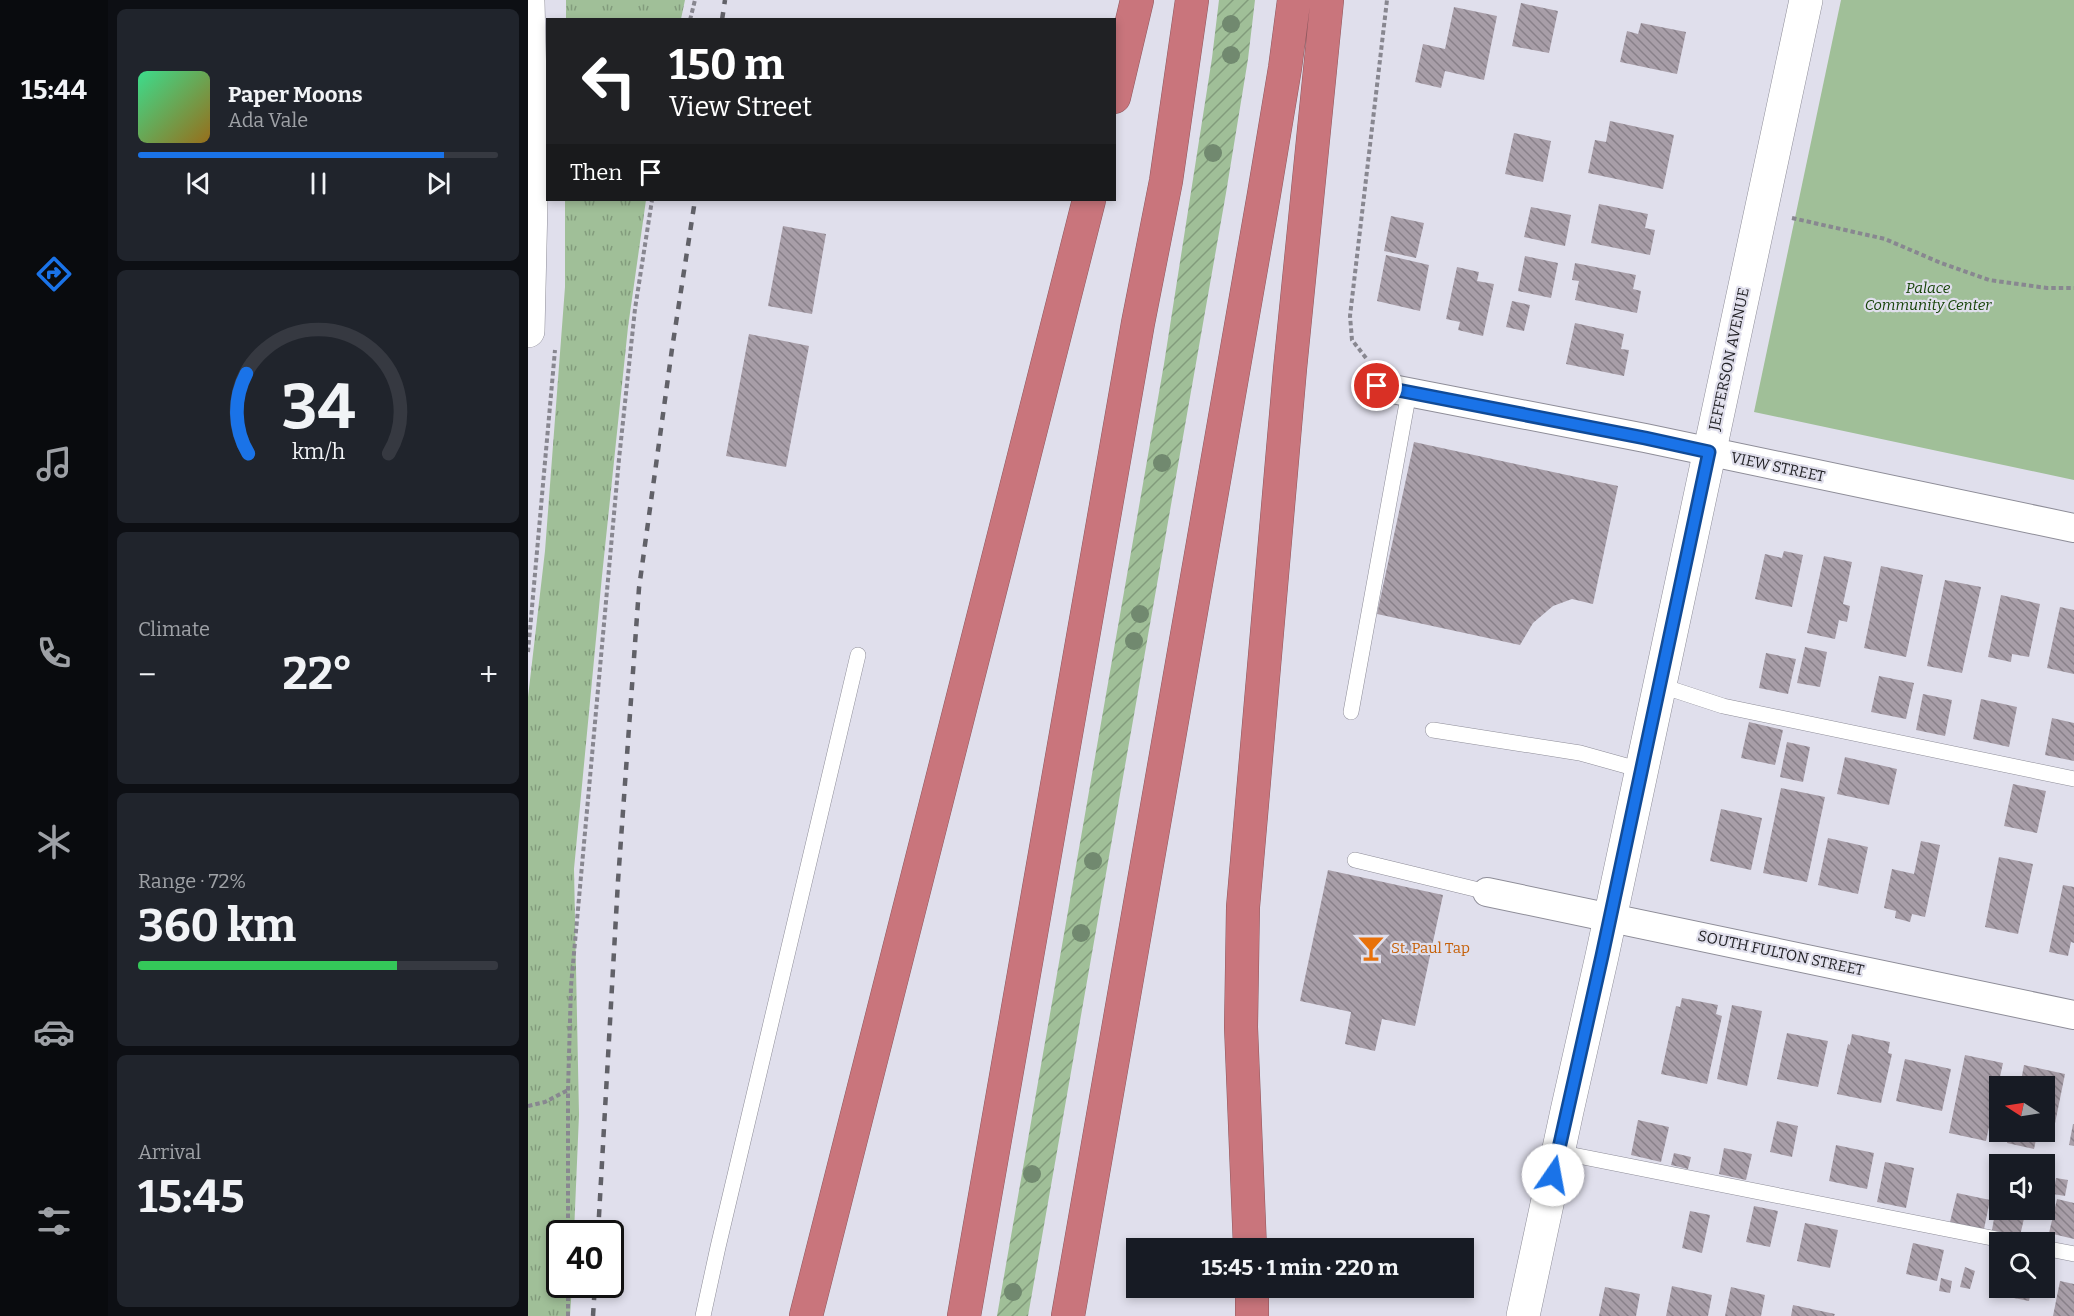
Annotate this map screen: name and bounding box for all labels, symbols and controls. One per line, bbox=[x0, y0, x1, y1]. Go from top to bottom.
text: 150 m bbox=[669, 40, 784, 90]
icon: left bbox=[570, 42, 648, 120]
text: 15:44 bbox=[21, 74, 87, 106]
text: Paper Moons bbox=[228, 81, 363, 108]
text: View Street bbox=[669, 91, 812, 123]
text: Ada Vale bbox=[228, 108, 308, 132]
icon: arrive bbox=[634, 156, 667, 189]
text: Then bbox=[570, 159, 622, 186]
icon: previous bbox=[182, 167, 215, 200]
icon: pause bbox=[302, 167, 335, 200]
icon: next bbox=[422, 167, 455, 200]
icon: directions bbox=[33, 253, 75, 295]
park label: Palace Community Center bbox=[1865, 279, 1992, 314]
street label: JEFFERSON AVENUE bbox=[1705, 286, 1753, 433]
pin bbox=[1351, 360, 1402, 411]
icon: arrive bbox=[1360, 369, 1393, 402]
text: 34 bbox=[281, 370, 355, 445]
text: km/h bbox=[291, 439, 345, 465]
icon: music bbox=[33, 443, 75, 485]
street label: VIEW STREET bbox=[1729, 448, 1827, 486]
text: Climate bbox=[138, 617, 210, 641]
icon: phone bbox=[33, 632, 75, 674]
text: 22° bbox=[282, 647, 353, 701]
text: − bbox=[138, 655, 156, 695]
text: + bbox=[479, 655, 498, 695]
icon: climate bbox=[33, 821, 75, 863]
text: Range · 72% bbox=[138, 869, 246, 893]
text: 360 km bbox=[138, 899, 296, 953]
street label: SOUTH FULTON STREET bbox=[1696, 927, 1866, 979]
bar icon: St. Paul Tap bbox=[1356, 933, 1386, 963]
place label: St. Paul Tap bbox=[1391, 939, 1470, 957]
icon: car bbox=[33, 1011, 75, 1053]
north arrow bbox=[1989, 1076, 2055, 1142]
map controls bbox=[1989, 1076, 2055, 1298]
text: Arrival bbox=[138, 1140, 201, 1164]
position arrow bbox=[1521, 1143, 1585, 1207]
button: sound bbox=[1989, 1154, 2055, 1220]
text: 15:45 bbox=[138, 1170, 245, 1224]
icon: filters bbox=[33, 1200, 75, 1242]
speed limit sign: 40 bbox=[546, 1220, 624, 1298]
button: search bbox=[1989, 1232, 2055, 1298]
text: 15:45 · 1 min · 220 m bbox=[1201, 1254, 1399, 1281]

